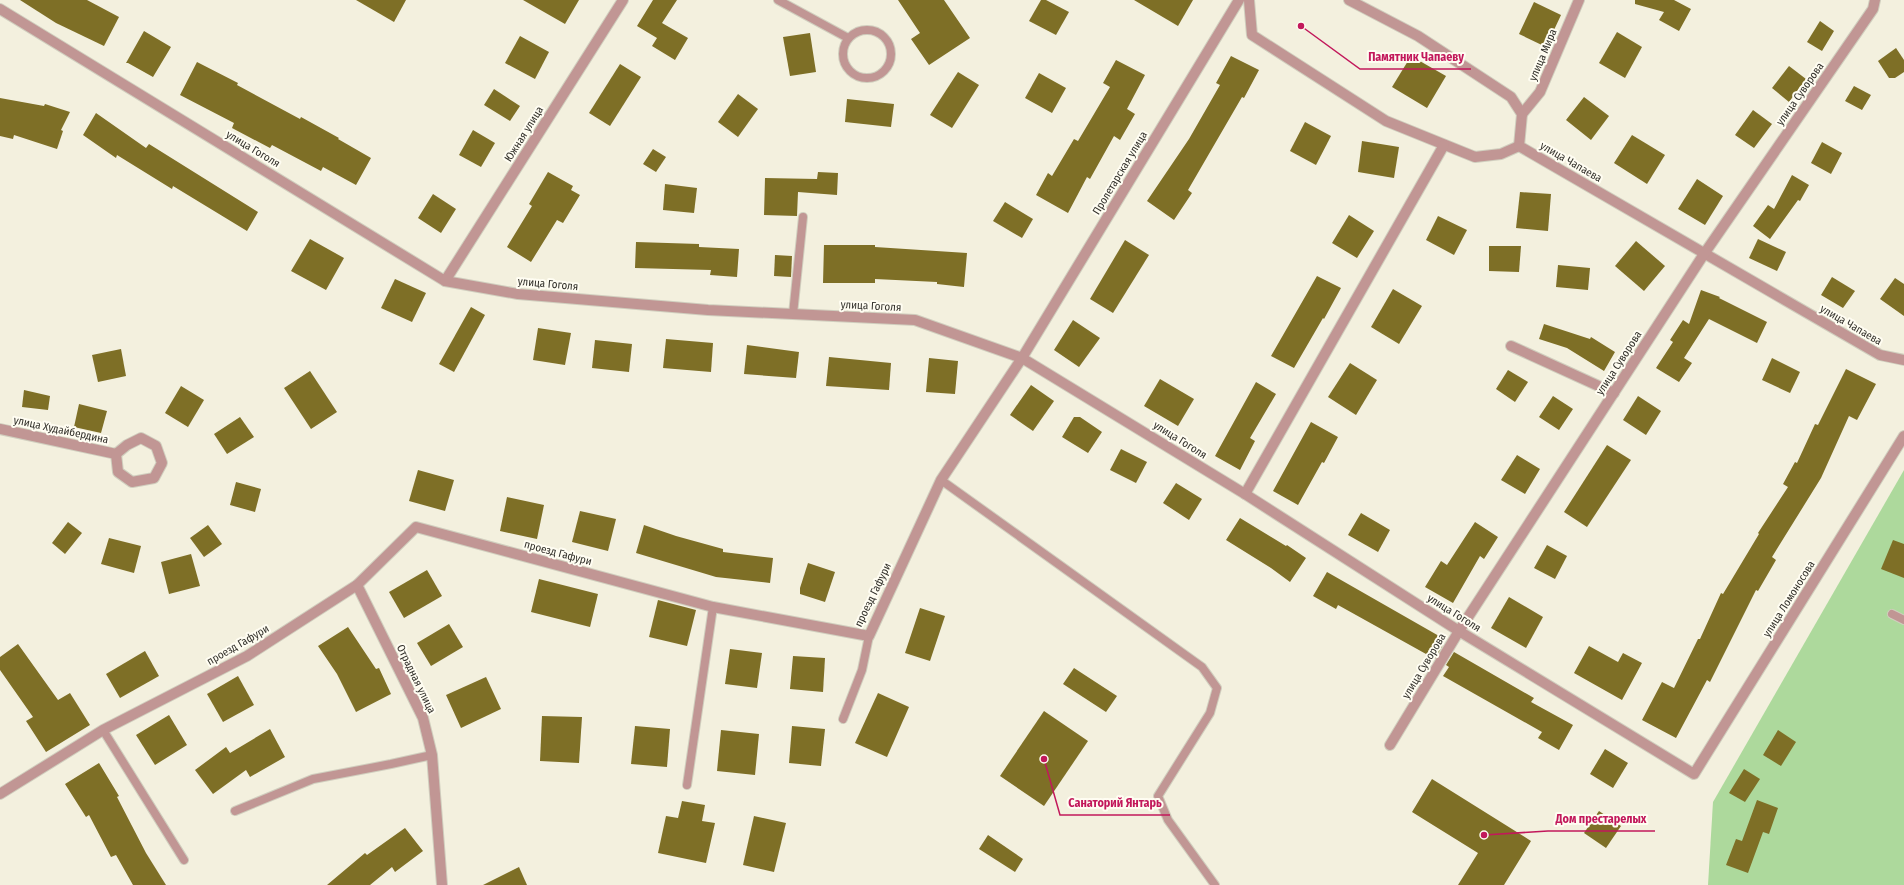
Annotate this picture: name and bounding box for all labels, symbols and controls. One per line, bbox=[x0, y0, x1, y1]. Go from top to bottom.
street label: улица Мира bbox=[1526, 27, 1560, 83]
callout: Памятник Чапаеву bbox=[1360, 45, 1471, 69]
text: Памятник Чапаеву bbox=[1368, 50, 1464, 64]
street label: улица Суворова bbox=[1774, 60, 1826, 128]
street label: Южная улица bbox=[502, 104, 546, 164]
street label: улица Гоголя bbox=[224, 128, 282, 170]
street label: Пролетарская улица bbox=[1090, 129, 1150, 217]
street label: улица Чапаева bbox=[1538, 139, 1604, 185]
street label: улица Гоголя bbox=[517, 275, 579, 293]
street label: улица Гоголя bbox=[840, 298, 902, 314]
street label: улица Чапаева bbox=[1818, 302, 1884, 348]
street label: улица Суворова bbox=[1593, 329, 1645, 397]
street label: улица Худайбердина bbox=[12, 414, 110, 446]
street label: улица Гоголя bbox=[1151, 418, 1209, 462]
street label: проезд Гафури bbox=[523, 538, 593, 568]
street label: улица Ломоносова bbox=[1760, 558, 1818, 640]
street label: проезд Гафури bbox=[852, 561, 894, 629]
street label: улица Гоголя bbox=[1425, 591, 1483, 635]
street label: проезд Гафури bbox=[205, 622, 271, 668]
street label: улица Суворова bbox=[1399, 631, 1449, 701]
street label: Отрадная улица bbox=[394, 642, 438, 716]
callout: Санаторий Янтарь bbox=[1060, 791, 1170, 815]
text: Санаторий Янтарь bbox=[1068, 796, 1162, 810]
callout: Дом престарелых bbox=[1548, 807, 1655, 831]
text: Дом престарелых bbox=[1555, 812, 1647, 826]

